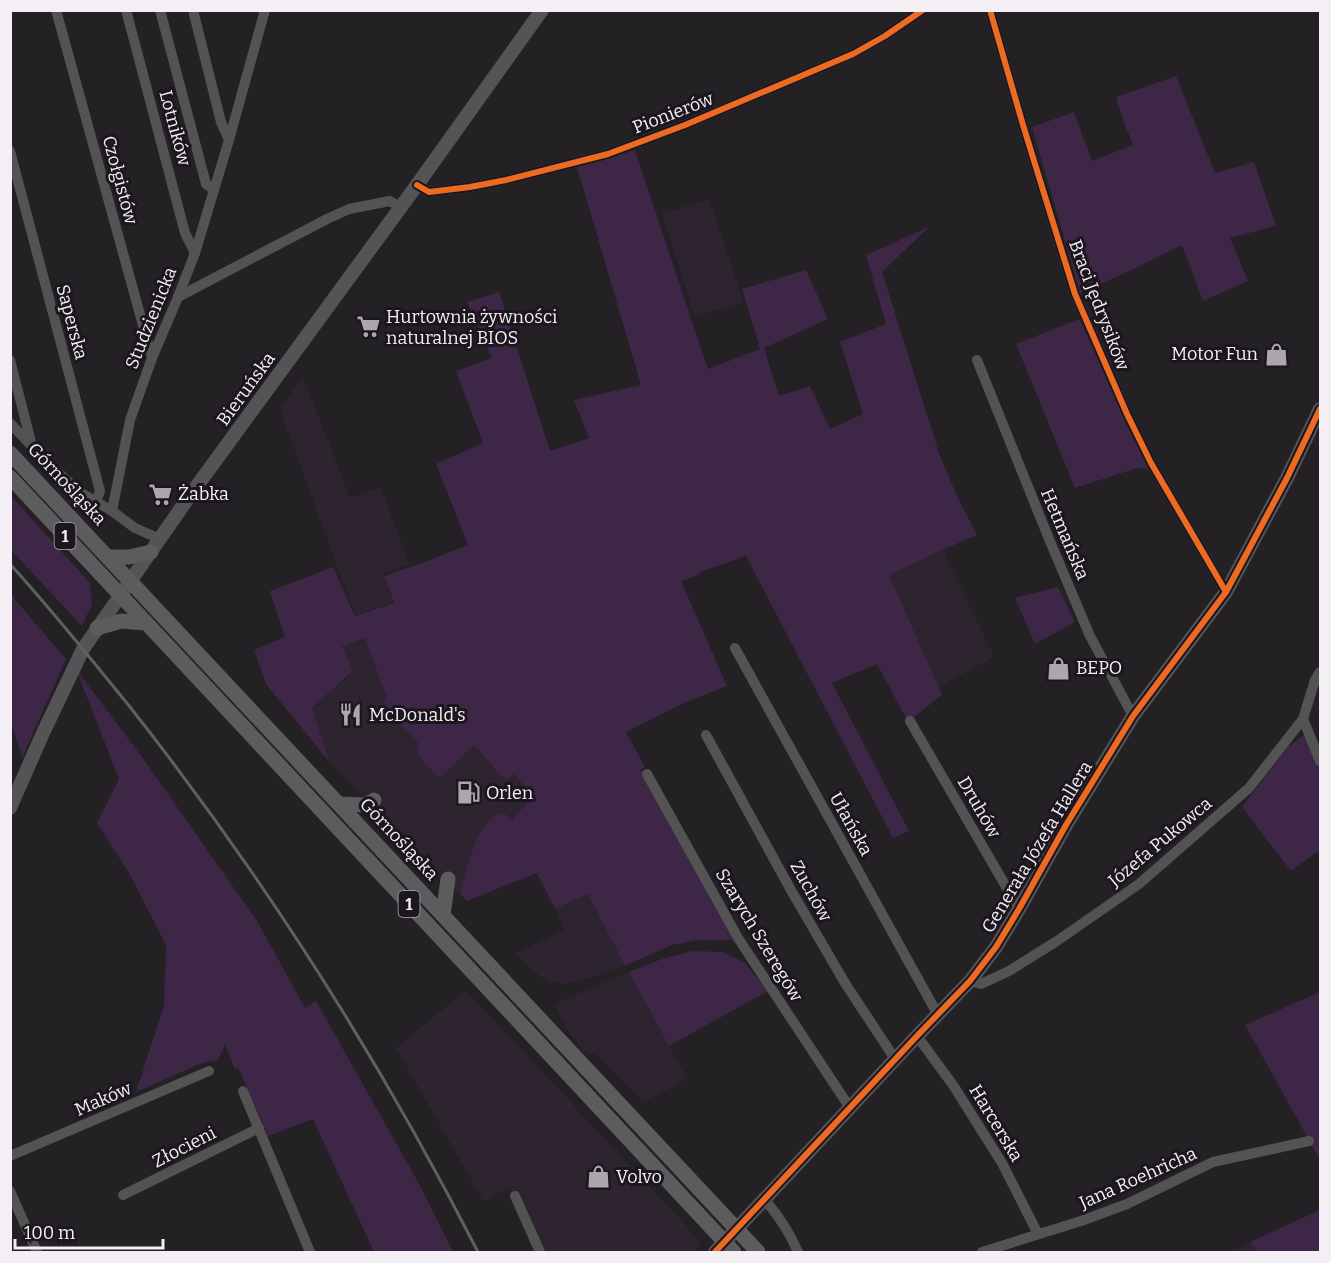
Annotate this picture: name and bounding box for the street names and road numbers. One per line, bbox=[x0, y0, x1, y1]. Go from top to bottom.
street label: Pionierów bbox=[629, 87, 717, 138]
street label: Lotników bbox=[154, 88, 196, 169]
street label: Czołgistów bbox=[98, 133, 143, 227]
street label: Braci Jędrysików bbox=[1064, 237, 1134, 374]
street label: Studzienicka bbox=[121, 264, 181, 372]
street label: Saperska bbox=[51, 282, 93, 362]
street label: Bieruńska bbox=[212, 348, 280, 430]
street label: Górnośląska bbox=[23, 438, 111, 530]
street label: Hetmańska bbox=[1036, 485, 1094, 583]
road number: 1 bbox=[54, 523, 76, 549]
street label: Generała Józefa Hallera bbox=[977, 757, 1097, 937]
street label: Druhów bbox=[953, 772, 1006, 842]
street label: Ułańska bbox=[825, 789, 877, 860]
street label: Józefa Pukowca bbox=[1103, 792, 1216, 892]
street label: Górnośląska bbox=[355, 793, 443, 885]
street label: Zuchów bbox=[785, 857, 837, 926]
street label: Szarych Szeregów bbox=[711, 865, 808, 1006]
road number: 1 bbox=[398, 891, 420, 917]
street label: Maków bbox=[71, 1077, 135, 1121]
street label: Harcerska bbox=[964, 1080, 1028, 1166]
street label: Złocieni bbox=[149, 1122, 219, 1172]
street label: Jana Roehricha bbox=[1075, 1142, 1200, 1214]

